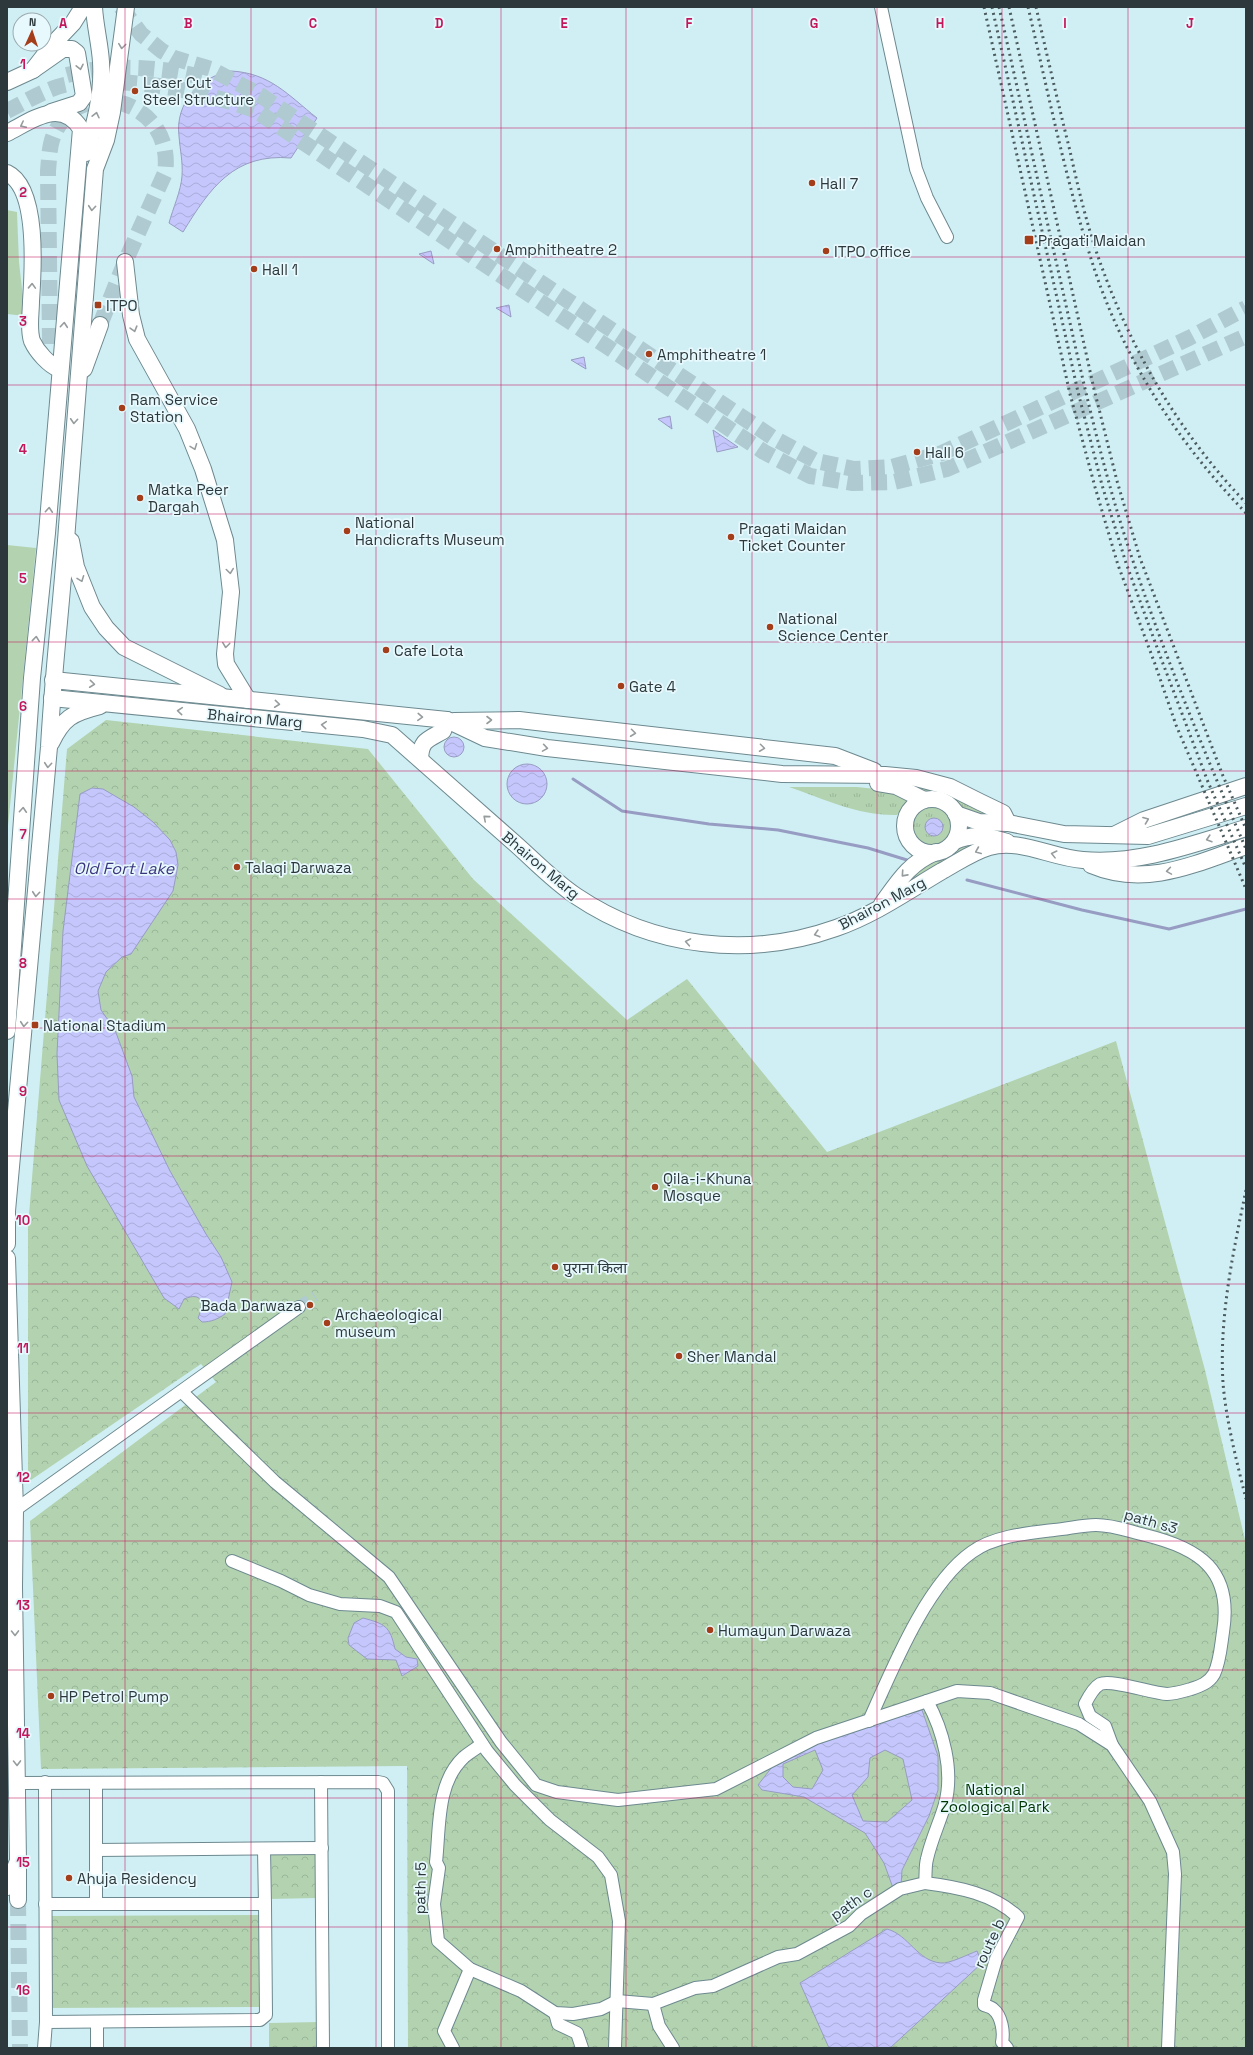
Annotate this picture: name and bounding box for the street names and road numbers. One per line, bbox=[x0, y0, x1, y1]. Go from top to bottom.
street label: Bhairon Marg bbox=[206, 704, 304, 732]
street label: Bhairon Marg bbox=[498, 827, 584, 903]
street label: Bhairon Marg bbox=[835, 872, 929, 934]
street label: path s3 bbox=[1122, 1504, 1180, 1538]
street label: path r5 bbox=[410, 1862, 430, 1914]
street label: path c bbox=[826, 1882, 876, 1924]
street label: route b bbox=[969, 1915, 1009, 1971]

